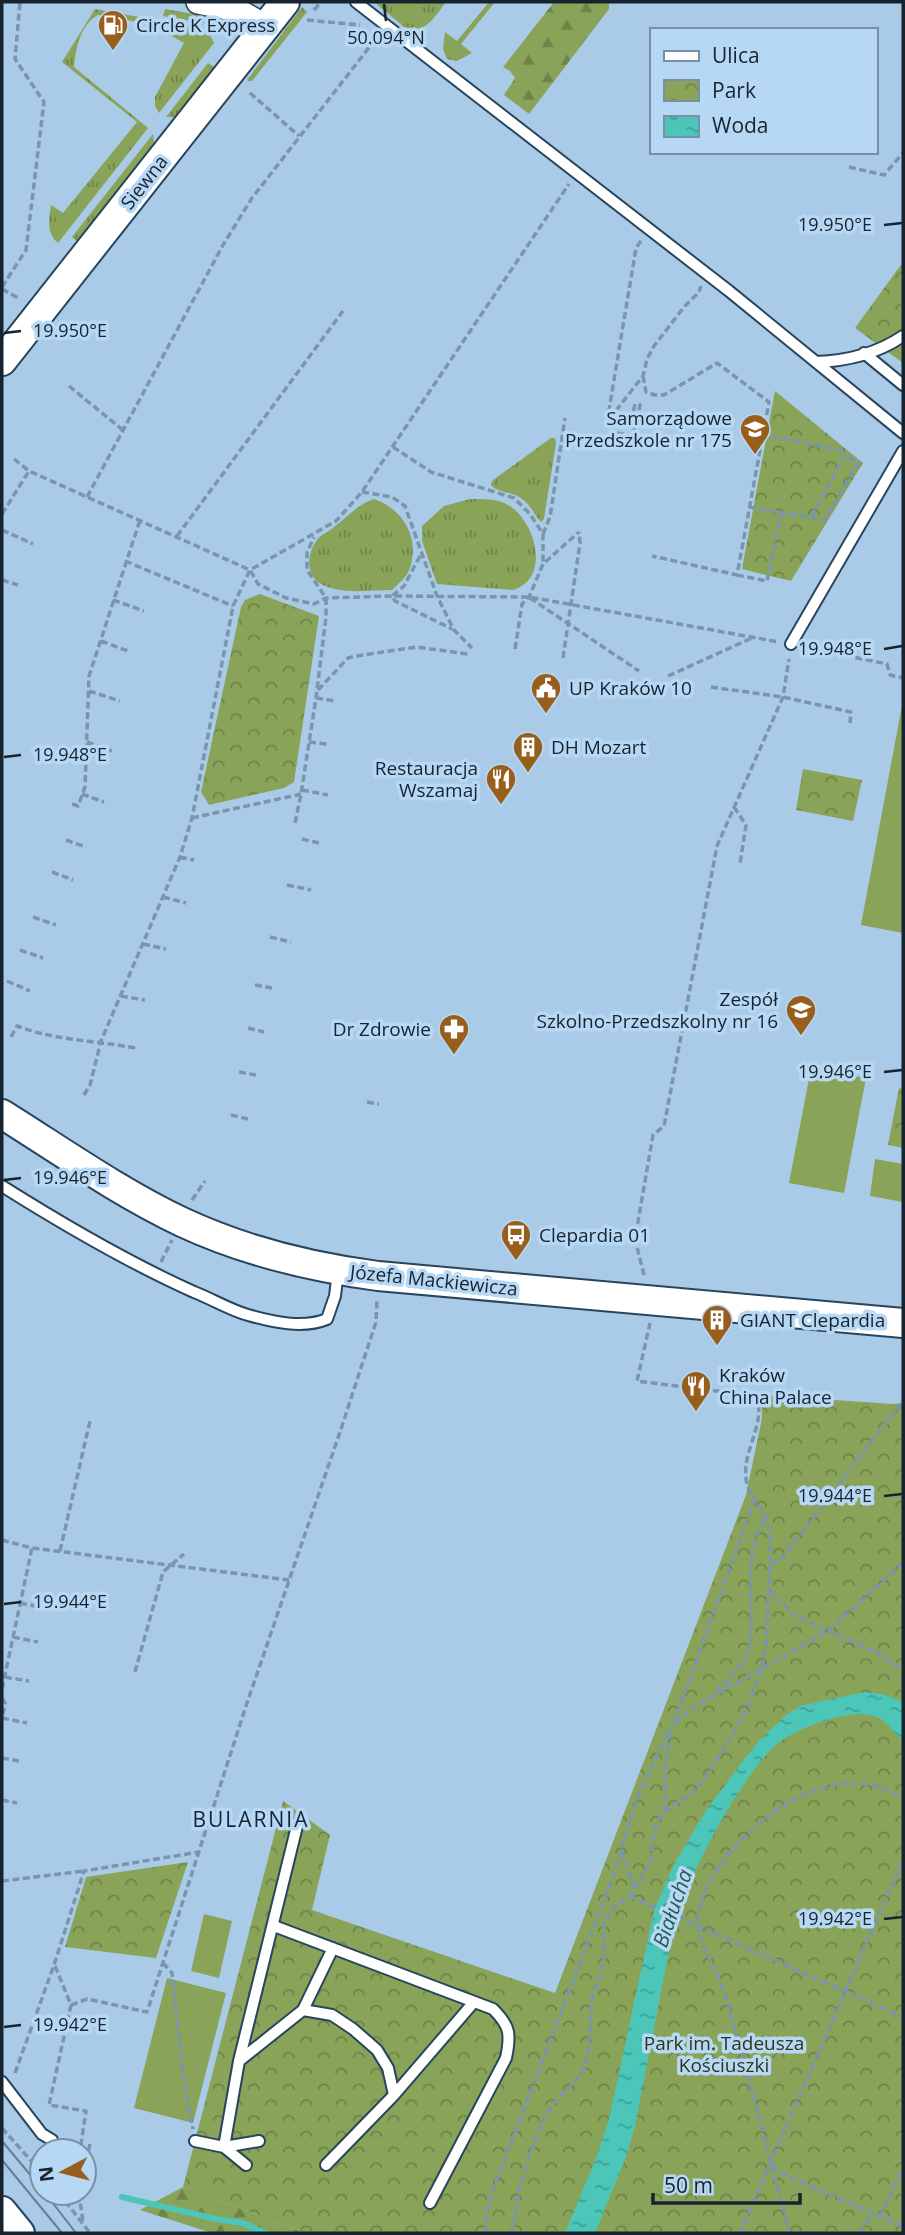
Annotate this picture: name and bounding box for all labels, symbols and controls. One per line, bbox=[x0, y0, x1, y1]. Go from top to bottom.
fuel station icon: Circle K Express bbox=[96, 8, 130, 52]
place label: Circle K Express bbox=[136, 12, 275, 38]
text: 50.094°N bbox=[347, 25, 425, 49]
legend bbox=[650, 28, 877, 154]
text: Ulica bbox=[712, 41, 760, 69]
text: Park bbox=[712, 76, 756, 104]
text: Woda bbox=[712, 111, 769, 139]
street label: Siewna bbox=[114, 149, 174, 215]
text: 19.950°E bbox=[798, 212, 872, 236]
text: 19.950°E bbox=[33, 318, 107, 342]
place label: Samorządowe Przedszkole nr 175 bbox=[565, 405, 732, 453]
school or university icon: Samorządowe Przedszkole nr 175 bbox=[738, 412, 772, 456]
text: 19.948°E bbox=[798, 636, 872, 660]
public building icon: UP Kraków 10 bbox=[529, 671, 563, 715]
place label: UP Kraków 10 bbox=[569, 675, 692, 701]
building icon: DH Mozart bbox=[511, 730, 545, 774]
place label: DH Mozart bbox=[551, 734, 646, 760]
text: 19.948°E bbox=[33, 742, 107, 766]
place label: Restauracja Wszamaj bbox=[375, 755, 478, 803]
restaurant icon: Restauracja Wszamaj bbox=[484, 762, 518, 806]
place label: Zespół Szkolno-Przedszkolny nr 16 bbox=[537, 986, 778, 1034]
school or university icon: Zespół Szkolno-Przedszkolny nr 16 bbox=[784, 993, 818, 1037]
pharmacy icon: Dr Zdrowie bbox=[437, 1012, 471, 1056]
place label: Dr Zdrowie bbox=[333, 1016, 431, 1042]
text: 19.946°E bbox=[798, 1059, 872, 1083]
text: 19.946°E bbox=[33, 1165, 107, 1189]
bus stop icon: Clepardia 01 bbox=[499, 1218, 533, 1262]
place label: Clepardia 01 bbox=[539, 1222, 650, 1248]
street label: Józefa Mackiewicza bbox=[347, 1258, 519, 1302]
building icon: GIANT Clepardia bbox=[700, 1303, 734, 1347]
place label: GIANT Clepardia bbox=[740, 1307, 885, 1333]
place label: Kraków China Palace bbox=[719, 1362, 832, 1410]
restaurant icon: Kraków China Palace bbox=[679, 1369, 713, 1413]
text: 19.944°E bbox=[798, 1483, 872, 1507]
text: 19.944°E bbox=[33, 1589, 107, 1613]
district label: BULARNIA bbox=[192, 1805, 310, 1833]
water label: Białucha bbox=[646, 1865, 698, 1951]
text: 19.942°E bbox=[798, 1906, 872, 1930]
text: 19.942°E bbox=[33, 2012, 107, 2036]
park label: Park im. Tadeusza Kościuszki bbox=[644, 2030, 804, 2078]
north arrow bbox=[28, 2137, 98, 2207]
scale bar bbox=[653, 2162, 800, 2206]
text: N bbox=[32, 2165, 60, 2183]
text: 50 m bbox=[664, 2171, 713, 2199]

